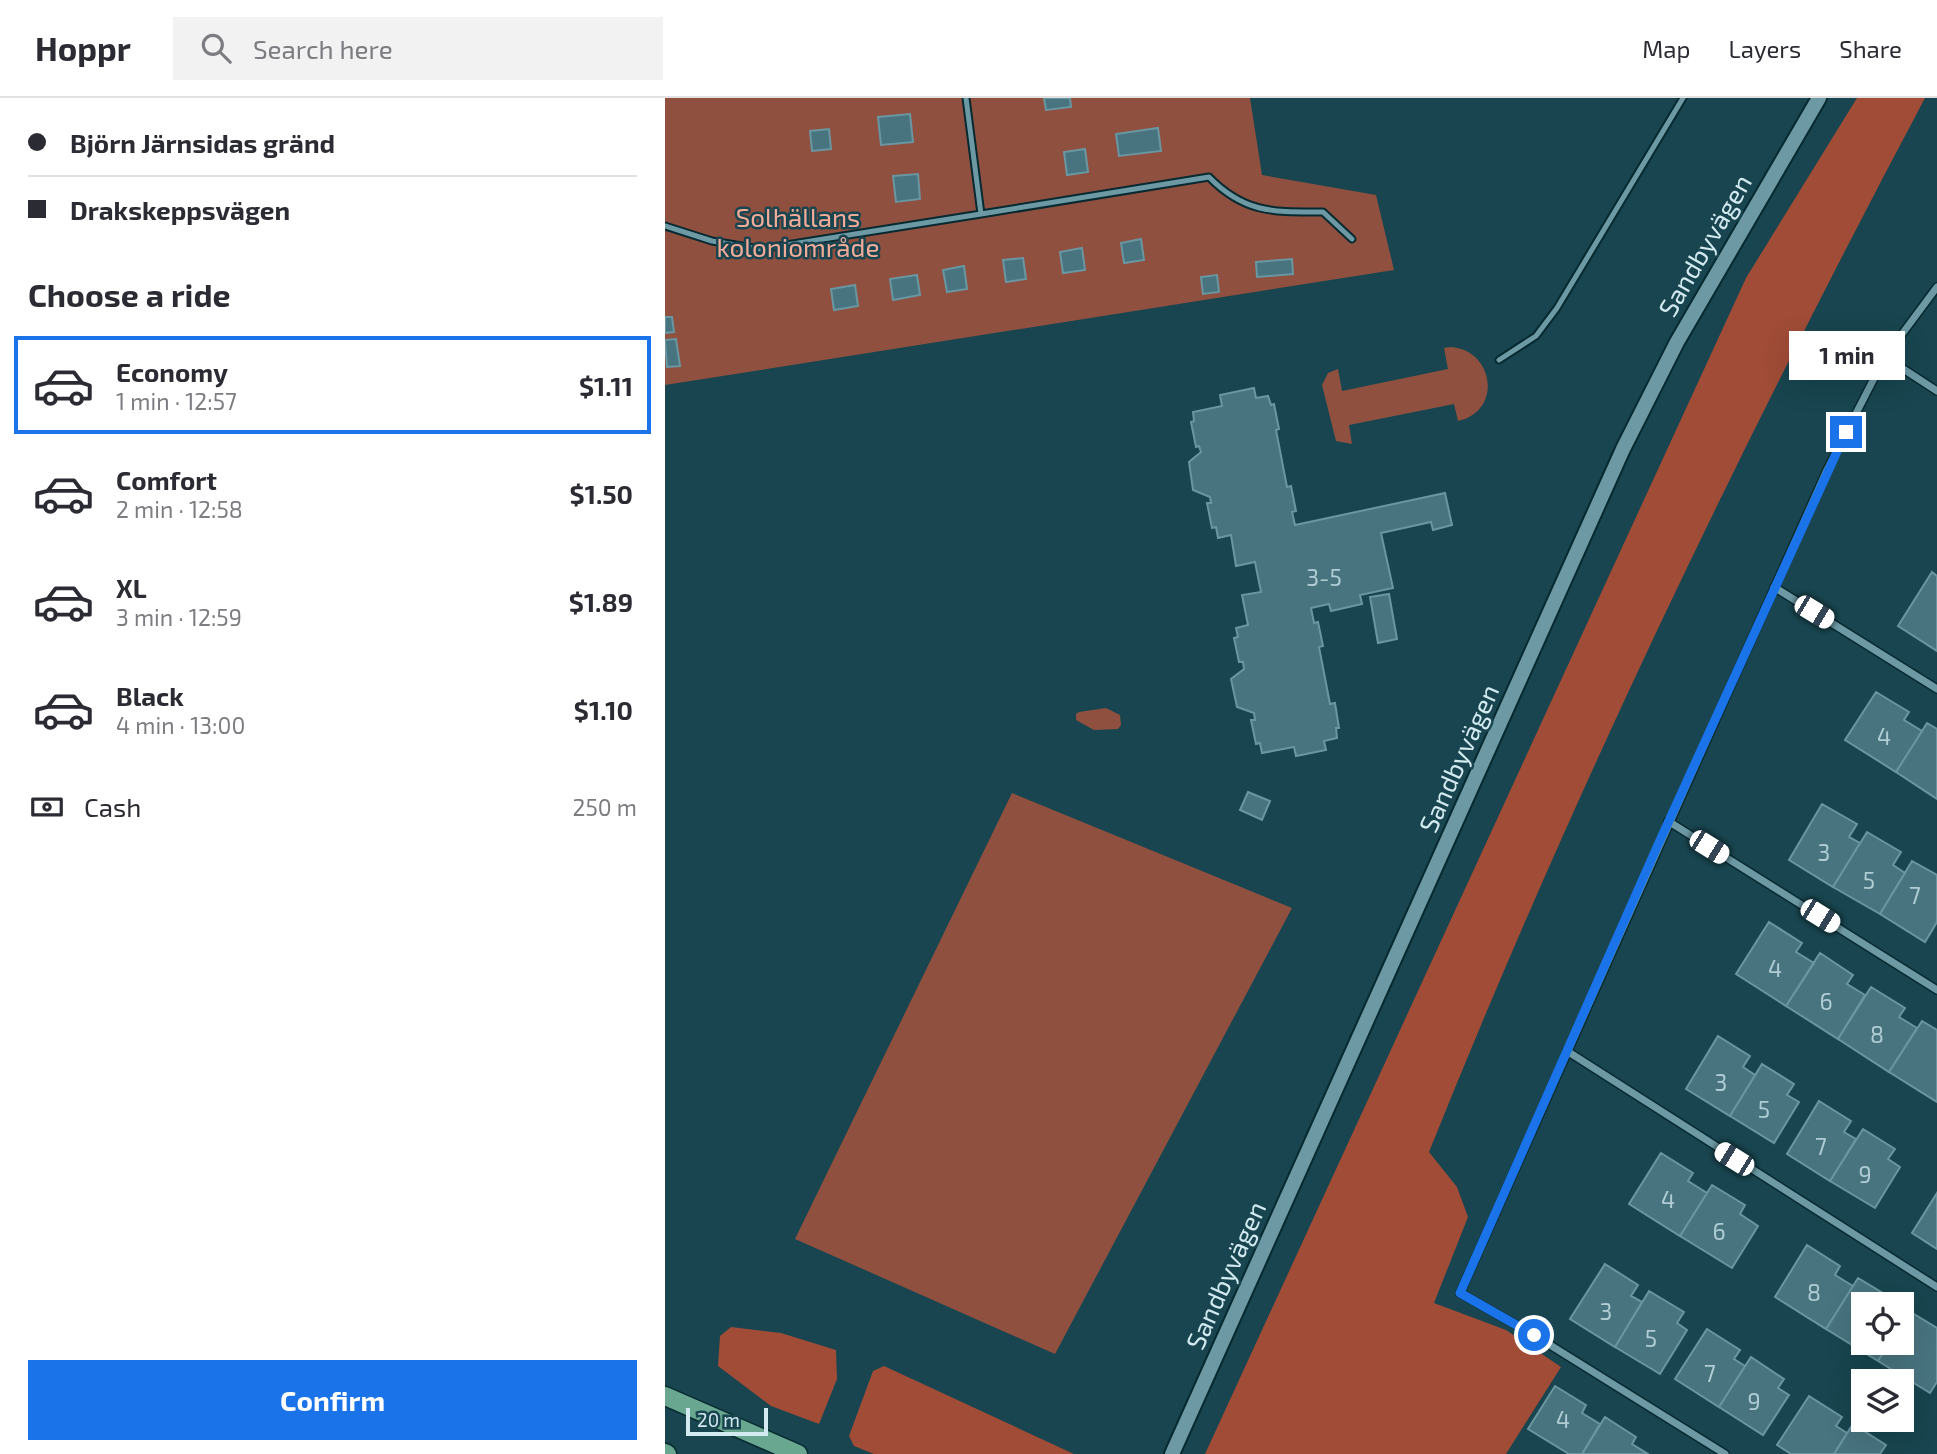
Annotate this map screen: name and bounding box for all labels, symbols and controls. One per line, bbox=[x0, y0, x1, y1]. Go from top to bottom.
search box bbox=[173, 17, 663, 80]
text: Hoppr bbox=[35, 28, 131, 68]
icon: search bbox=[197, 29, 235, 67]
text: Search here bbox=[253, 33, 393, 64]
text: Map bbox=[1642, 34, 1690, 63]
text: Layers bbox=[1728, 34, 1801, 63]
text: Share bbox=[1839, 34, 1902, 63]
text: Björn Järnsidas gränd bbox=[70, 127, 335, 158]
street label: Sandbyvägen bbox=[1651, 169, 1757, 321]
text: Drakskeppsvägen bbox=[70, 194, 290, 225]
park label: Solhällans koloniområde bbox=[717, 201, 879, 262]
text: Choose a ride bbox=[28, 275, 231, 313]
callout: 1 min bbox=[1788, 330, 1904, 380]
text: 1 min bbox=[1819, 341, 1875, 369]
icon: car bbox=[32, 354, 95, 417]
text: Economy bbox=[116, 356, 228, 387]
text: $1.11 bbox=[579, 370, 633, 401]
text: 1 min · 12:57 bbox=[116, 387, 237, 415]
route end bbox=[1830, 416, 1862, 448]
icon: car bbox=[32, 462, 95, 525]
text: Comfort bbox=[116, 464, 217, 495]
text: $1.50 bbox=[570, 478, 633, 509]
text: 2 min · 12:58 bbox=[116, 495, 243, 523]
house number: 3-5 bbox=[1306, 563, 1342, 591]
icon: car bbox=[32, 570, 95, 633]
text: XL bbox=[116, 572, 147, 603]
text: $1.89 bbox=[569, 586, 633, 617]
car bbox=[1791, 592, 1838, 632]
text: 3 min · 12:59 bbox=[116, 603, 242, 631]
icon: car bbox=[32, 678, 95, 741]
street label: Sandbyvägen bbox=[1412, 679, 1504, 837]
text: Black bbox=[116, 680, 184, 711]
text: $1.10 bbox=[574, 694, 633, 725]
text: 4 min · 13:00 bbox=[116, 711, 245, 739]
house number: 4 bbox=[1877, 722, 1891, 750]
icon: cash bbox=[28, 788, 66, 826]
text: Cash bbox=[84, 791, 141, 822]
text: 250 m bbox=[573, 793, 637, 821]
car bbox=[1686, 827, 1733, 867]
house number: 3 bbox=[1818, 838, 1830, 866]
house number: 5 bbox=[1863, 866, 1875, 894]
house number: 7 bbox=[1909, 881, 1921, 909]
car bbox=[1797, 896, 1844, 936]
house number: 4 bbox=[1768, 954, 1782, 982]
house number: 6 bbox=[1819, 987, 1833, 1015]
house number: 8 bbox=[1870, 1020, 1884, 1048]
house number: 3 bbox=[1715, 1068, 1727, 1096]
house number: 5 bbox=[1758, 1095, 1770, 1123]
house number: 7 bbox=[1815, 1132, 1827, 1160]
car bbox=[1711, 1139, 1758, 1179]
house number: 9 bbox=[1858, 1160, 1872, 1188]
house number: 4 bbox=[1661, 1185, 1675, 1213]
street label: Sandbyvägen bbox=[1179, 1196, 1271, 1354]
house number: 6 bbox=[1712, 1217, 1726, 1245]
house number: 8 bbox=[1807, 1278, 1821, 1306]
map controls bbox=[1851, 1292, 1914, 1432]
button: locate bbox=[1851, 1292, 1914, 1355]
house number: 3 bbox=[1600, 1297, 1612, 1325]
route start bbox=[1518, 1319, 1550, 1351]
house number: 5 bbox=[1645, 1324, 1657, 1352]
house number: 7 bbox=[1704, 1359, 1716, 1387]
button: Confirm bbox=[28, 1360, 637, 1440]
button: layers bbox=[1851, 1369, 1914, 1432]
house number: 9 bbox=[1747, 1387, 1761, 1415]
scale bar bbox=[686, 1405, 768, 1437]
house number: 4 bbox=[1556, 1405, 1570, 1433]
text: 20 m bbox=[697, 1408, 740, 1431]

